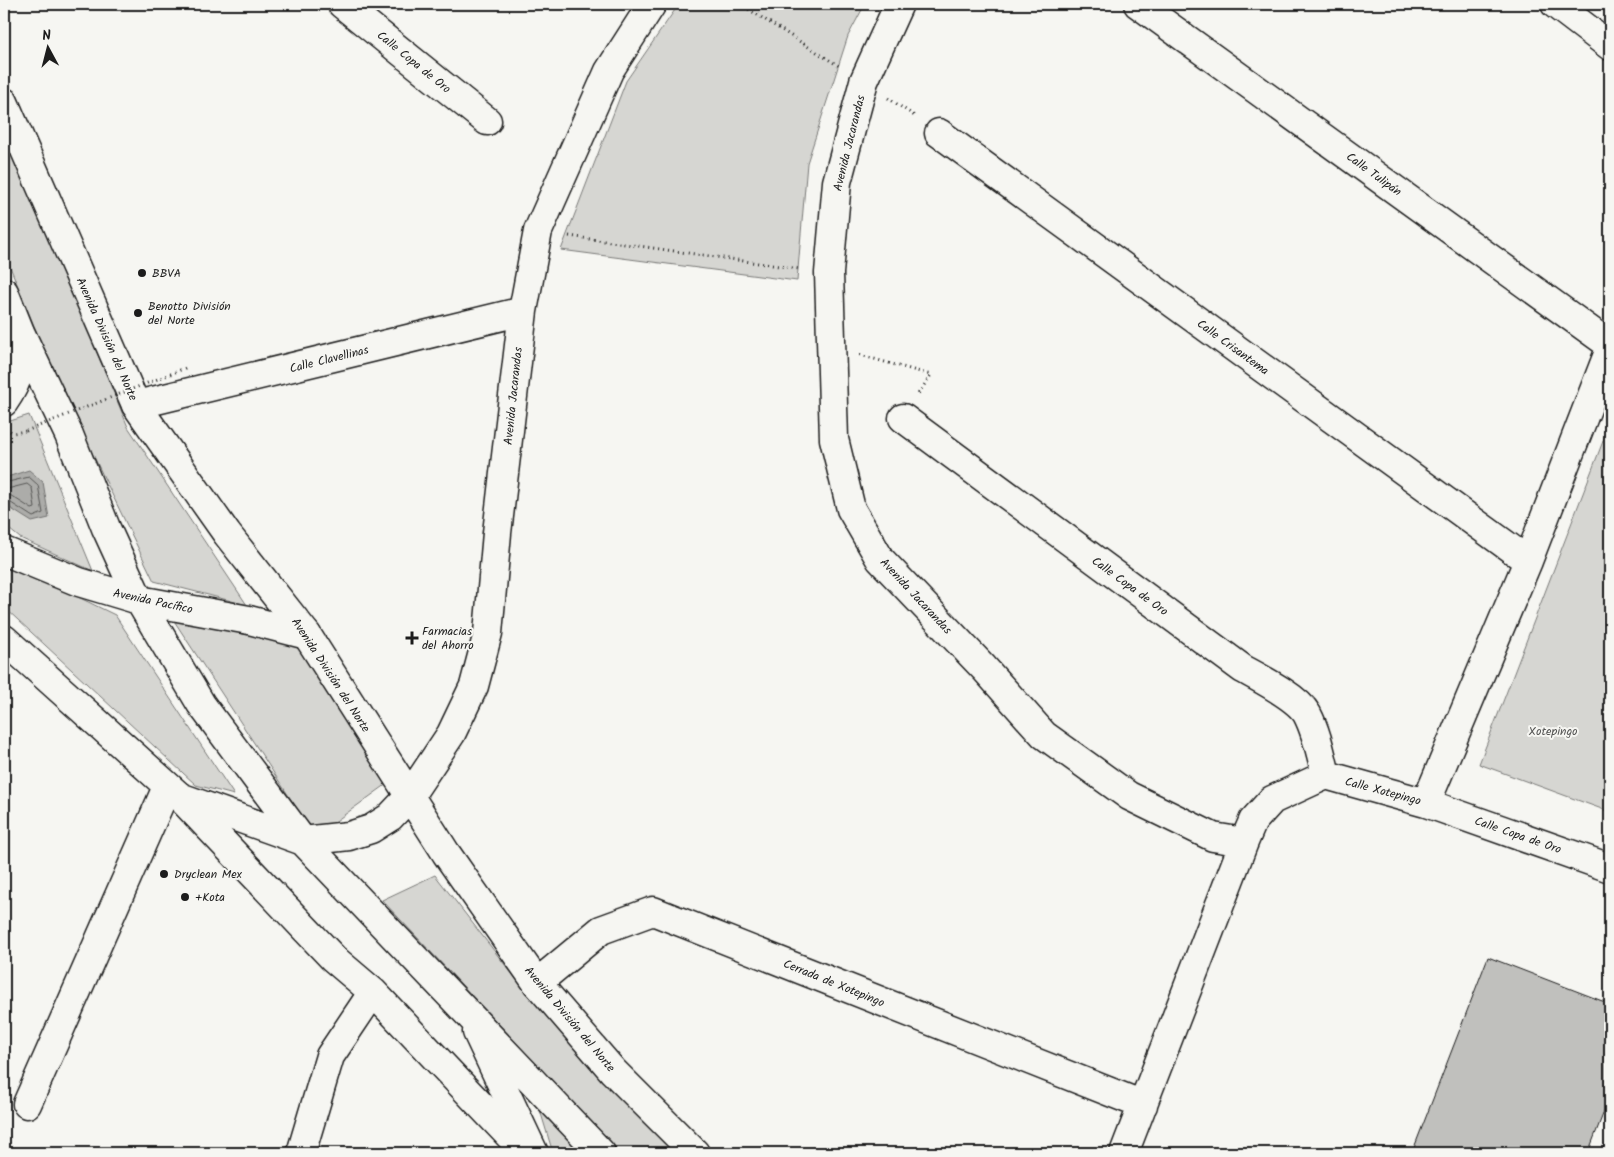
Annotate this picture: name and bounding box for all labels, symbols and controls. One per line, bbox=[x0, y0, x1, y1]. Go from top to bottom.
north arrow bbox=[22, 22, 72, 72]
text: N bbox=[41, 25, 52, 48]
street label: Calle Copa de Oro bbox=[372, 26, 455, 98]
street label: Avenida Jacarandas bbox=[828, 93, 871, 193]
street label: Calle Tulipán bbox=[1342, 148, 1405, 201]
place label: BBVA bbox=[152, 264, 181, 283]
marker: BBVA bbox=[136, 267, 148, 279]
street label: Avenida División del Norte bbox=[71, 274, 143, 404]
place label: Benotto División del Norte bbox=[148, 297, 231, 330]
marker: Benotto División del Norte bbox=[132, 307, 144, 319]
street label: Calle Crisantema bbox=[1193, 315, 1273, 380]
street label: Calle Clavellinas bbox=[288, 340, 371, 379]
street label: Avenida Jacarandas bbox=[499, 346, 528, 446]
street label: Calle Copa de Oro bbox=[1087, 552, 1172, 621]
street label: Avenida Jacarandas bbox=[875, 554, 956, 639]
street label: Avenida Pacífico bbox=[111, 584, 194, 619]
street label: Avenida División del Norte bbox=[286, 614, 375, 737]
place label: Farmacias del Ahorro bbox=[422, 622, 474, 655]
marker: Farmacias del Ahorro bbox=[406, 632, 418, 644]
park label: Xotepingo bbox=[1528, 722, 1578, 741]
street label: Calle Xotepingo bbox=[1343, 772, 1423, 811]
street label: Calle Copa de Oro bbox=[1472, 812, 1564, 859]
place label: Dryclean Mex bbox=[174, 865, 243, 884]
marker: Dryclean Mex bbox=[158, 868, 170, 880]
place label: +Kota bbox=[195, 888, 225, 907]
marker: +Kota bbox=[179, 891, 191, 903]
street label: Cerrada de Xotepingo bbox=[780, 954, 887, 1012]
street label: Avenida División del Norte bbox=[520, 962, 620, 1077]

